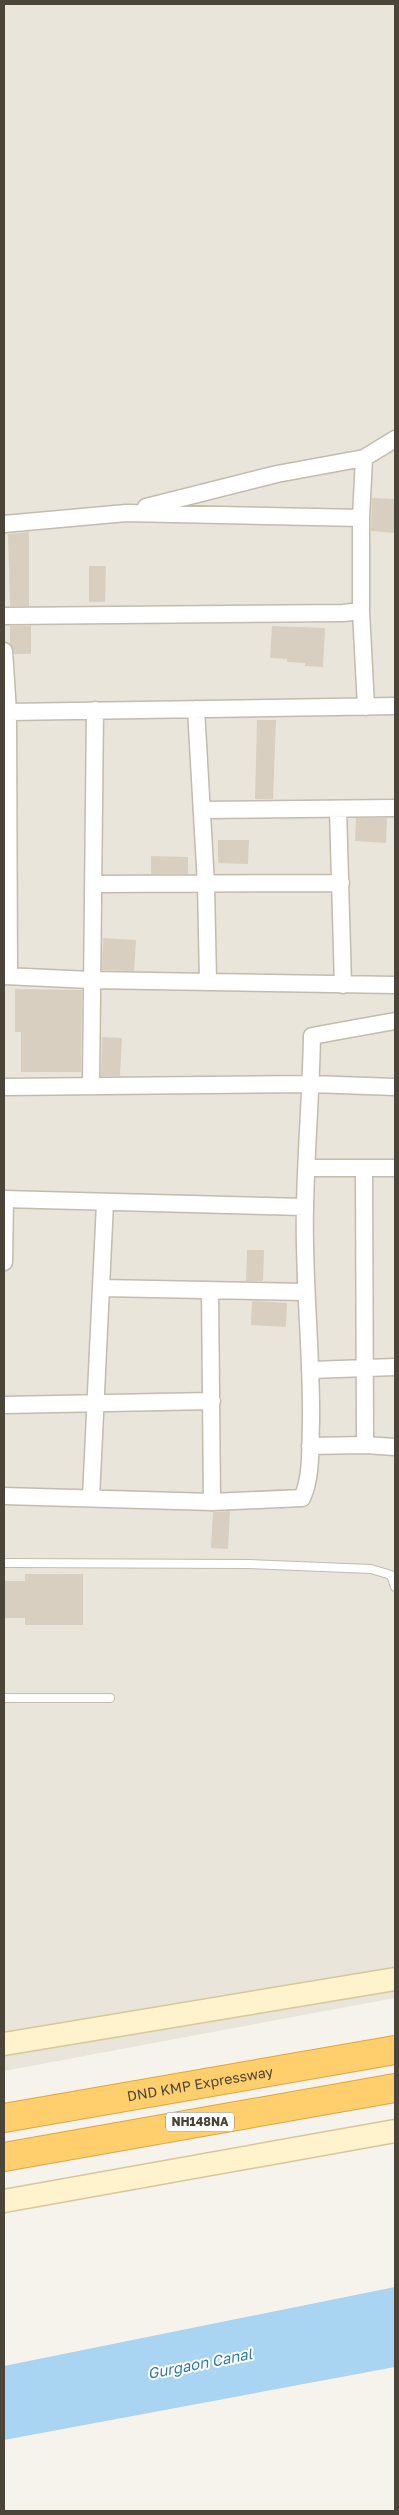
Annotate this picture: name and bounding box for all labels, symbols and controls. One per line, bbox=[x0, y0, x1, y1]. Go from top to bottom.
street label: DND KMP Expressway bbox=[126, 2062, 274, 2104]
road number: NH148NA bbox=[166, 2112, 234, 2132]
water label: Gurgaon Canal bbox=[146, 2344, 255, 2383]

